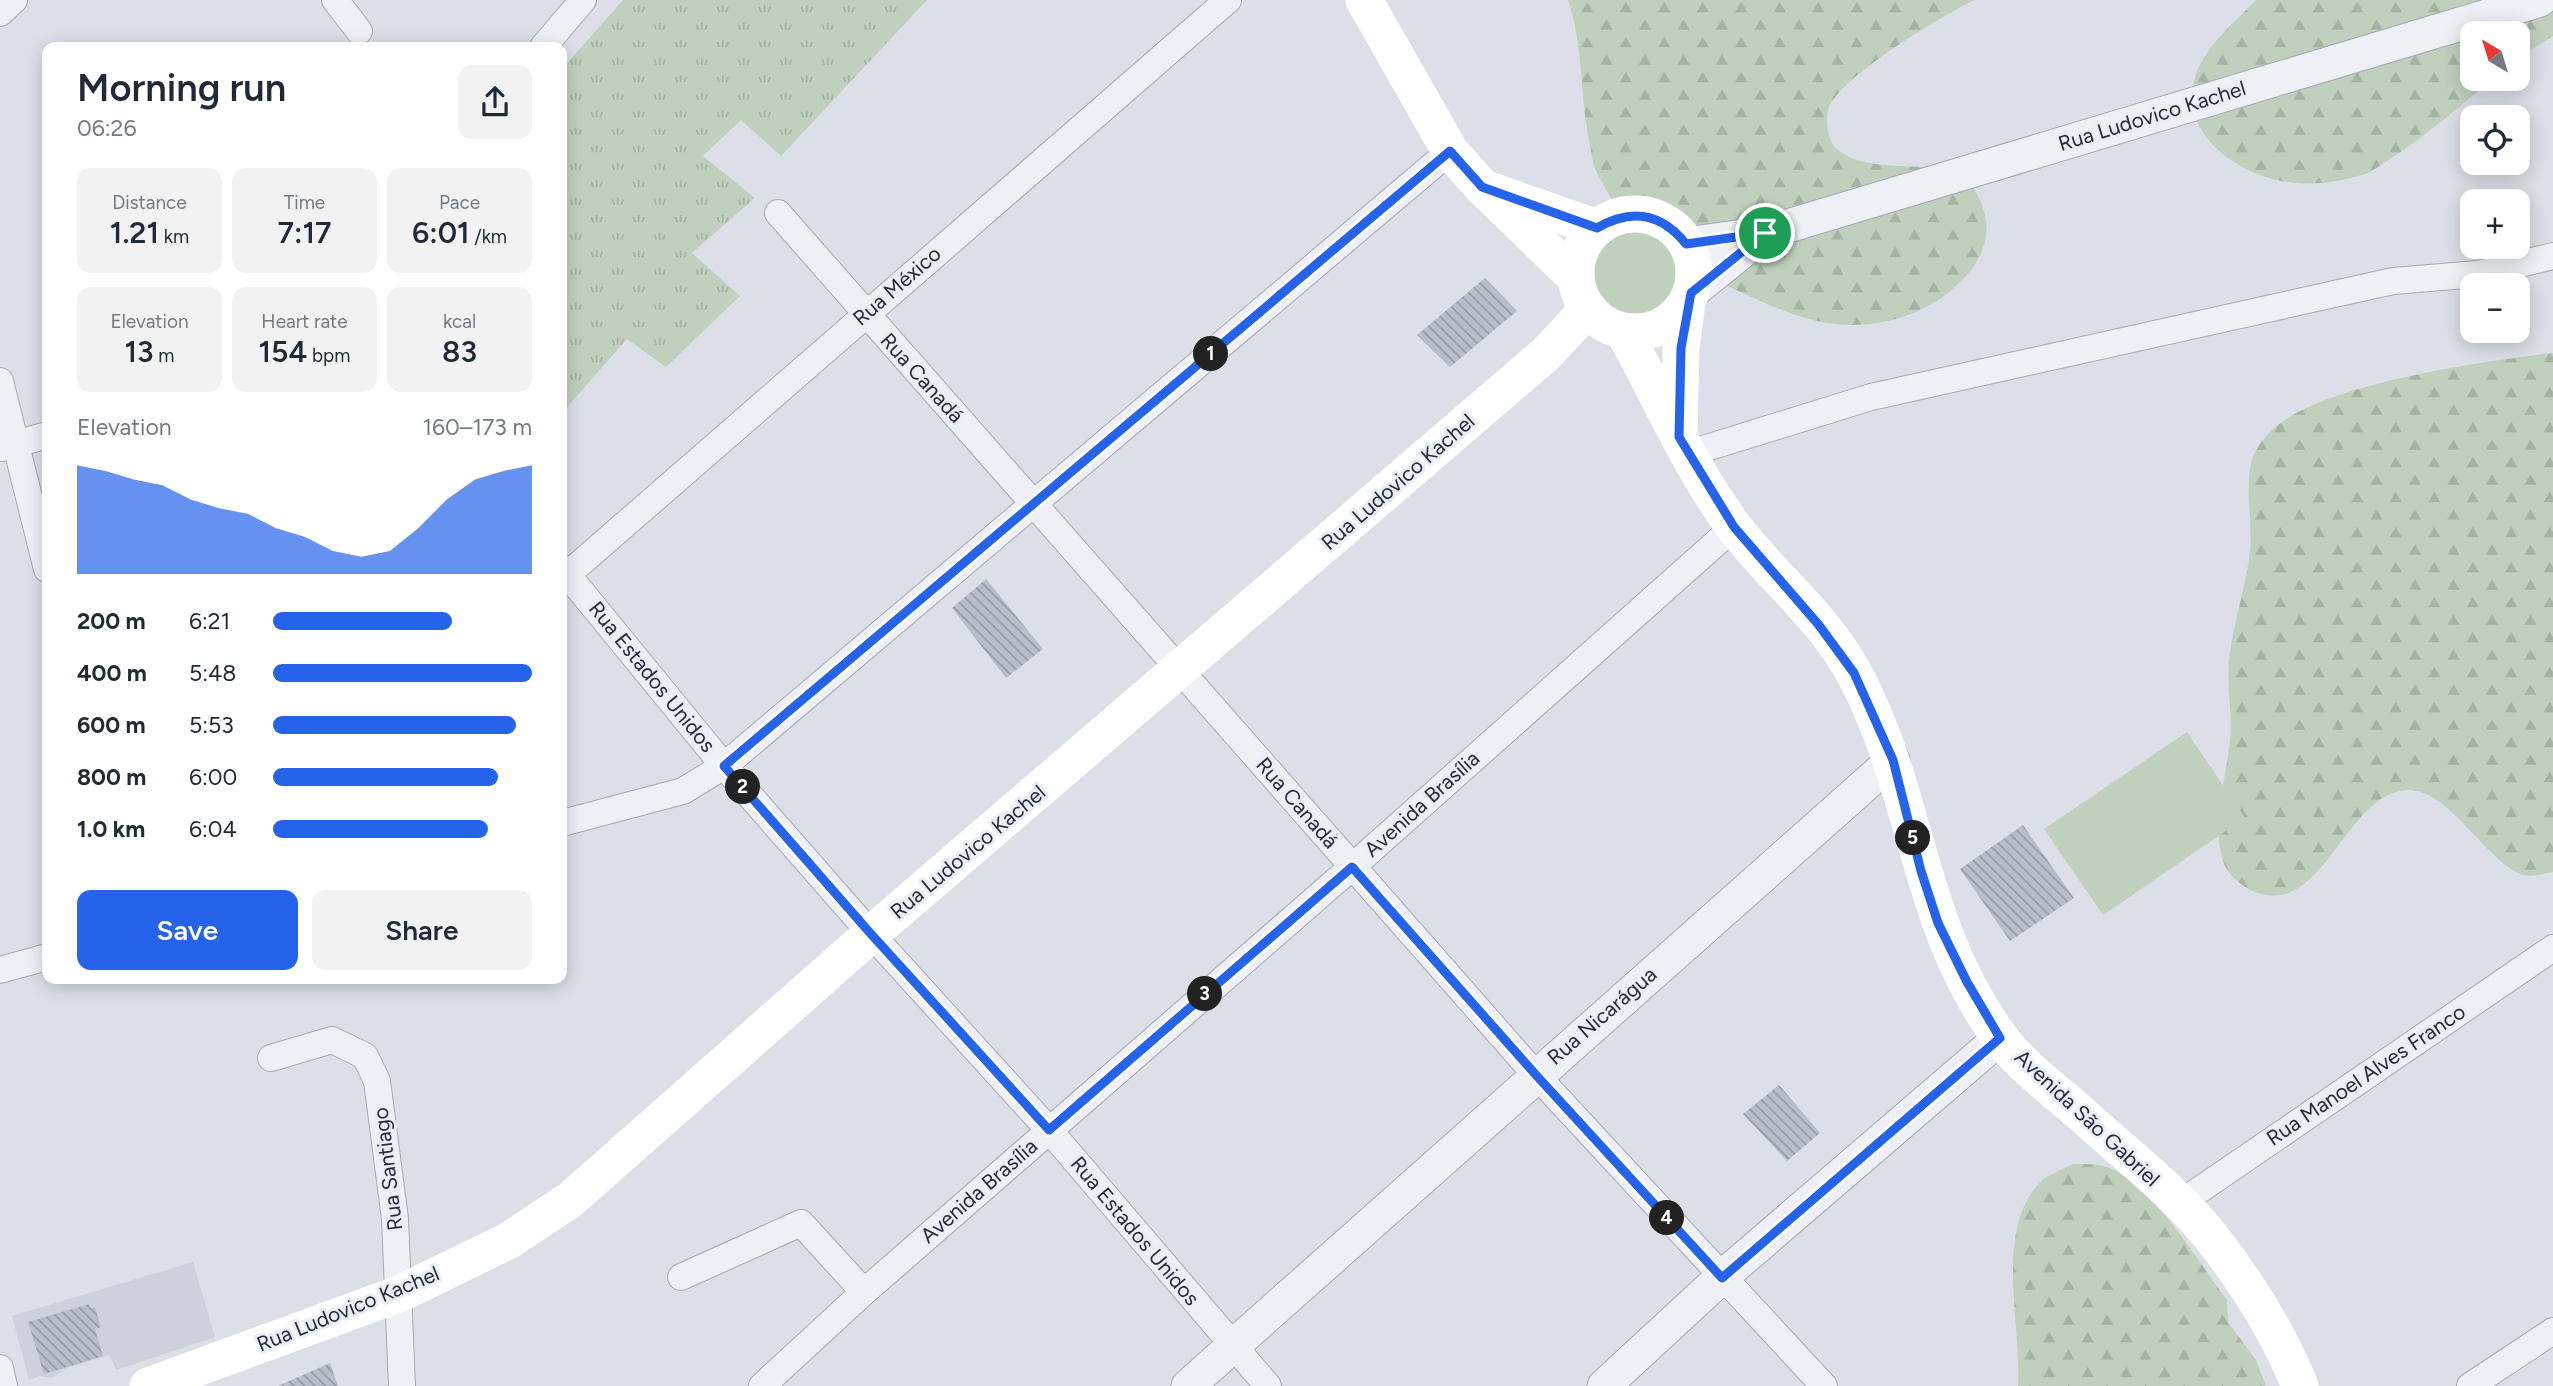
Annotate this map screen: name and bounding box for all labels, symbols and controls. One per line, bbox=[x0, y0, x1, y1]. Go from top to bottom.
north arrow bbox=[2460, 21, 2530, 91]
map controls bbox=[2460, 21, 2530, 343]
text: Morning run bbox=[77, 65, 286, 111]
button: share bbox=[458, 65, 532, 139]
street label: Rua Ludovico Kachel bbox=[2055, 75, 2249, 156]
button: locate bbox=[2460, 105, 2530, 175]
text: 06:26 bbox=[77, 114, 136, 142]
button: + bbox=[2460, 189, 2530, 259]
text: Distance bbox=[112, 191, 187, 214]
text: Time bbox=[284, 191, 325, 214]
text: Pace bbox=[439, 191, 480, 214]
pin bbox=[1735, 203, 1795, 263]
text: 1.21 bbox=[110, 214, 159, 251]
text: 7:17 bbox=[278, 214, 331, 251]
text: 6:01 bbox=[412, 214, 470, 251]
icon: arrive bbox=[1746, 214, 1784, 252]
text: km bbox=[159, 225, 189, 248]
text: /km bbox=[470, 225, 507, 248]
street label: Rua México bbox=[848, 241, 946, 331]
button: − bbox=[2460, 273, 2530, 343]
text: Elevation bbox=[110, 310, 189, 333]
text: Heart rate bbox=[261, 310, 348, 333]
text: kcal bbox=[443, 310, 476, 333]
street label: Rua Canadá bbox=[876, 328, 969, 428]
text: 13 bbox=[125, 333, 154, 370]
text: 154 bbox=[259, 333, 307, 370]
text: 83 bbox=[442, 333, 477, 370]
pin: 1 bbox=[1194, 336, 1228, 372]
text: 1 bbox=[1206, 342, 1215, 365]
text: m bbox=[154, 344, 174, 367]
text: bpm bbox=[307, 344, 350, 367]
street label: Rua Ludovico Kachel bbox=[1316, 408, 1479, 555]
text: Elevation bbox=[77, 413, 172, 441]
text: 160–173 m bbox=[422, 413, 532, 441]
street label: Rua Estados Unidos bbox=[584, 596, 721, 757]
text: 200 m bbox=[77, 607, 146, 635]
text: 6:21 bbox=[189, 607, 230, 635]
text: 400 m bbox=[77, 659, 147, 687]
text: 5:48 bbox=[189, 659, 236, 687]
text: 600 m bbox=[77, 711, 146, 739]
text: 5:53 bbox=[189, 711, 234, 739]
street label: Avenida Brasília bbox=[1359, 745, 1484, 862]
street label: Rua Canadá bbox=[1251, 752, 1344, 853]
text: 800 m bbox=[77, 763, 146, 791]
text: 6:00 bbox=[189, 763, 237, 791]
pin: 2 bbox=[726, 770, 760, 804]
text: 2 bbox=[737, 775, 748, 798]
street label: Rua Ludovico Kachel bbox=[885, 779, 1050, 924]
text: 1.0 km bbox=[77, 815, 145, 843]
text: 6:04 bbox=[189, 815, 237, 843]
pin: 5 bbox=[1896, 820, 1930, 856]
text: 5 bbox=[1907, 826, 1918, 849]
button: Save bbox=[77, 890, 298, 970]
button: Share bbox=[312, 890, 532, 970]
street label: Rua Nicarágua bbox=[1542, 961, 1661, 1070]
pin: 3 bbox=[1188, 976, 1222, 1012]
text: 3 bbox=[1199, 982, 1210, 1005]
street label: Rua Manoel Alves Franco bbox=[2261, 999, 2470, 1151]
street label: Avenida São Gabriel bbox=[2010, 1044, 2165, 1191]
street label: Rua Santiago bbox=[368, 1106, 407, 1232]
street label: Avenida Brasília bbox=[915, 1133, 1042, 1248]
street label: Rua Estados Unidos bbox=[1066, 1151, 1205, 1310]
pin: 4 bbox=[1650, 1200, 1684, 1236]
text: 4 bbox=[1660, 1206, 1673, 1229]
street label: Rua Ludovico Kachel bbox=[253, 1260, 443, 1357]

